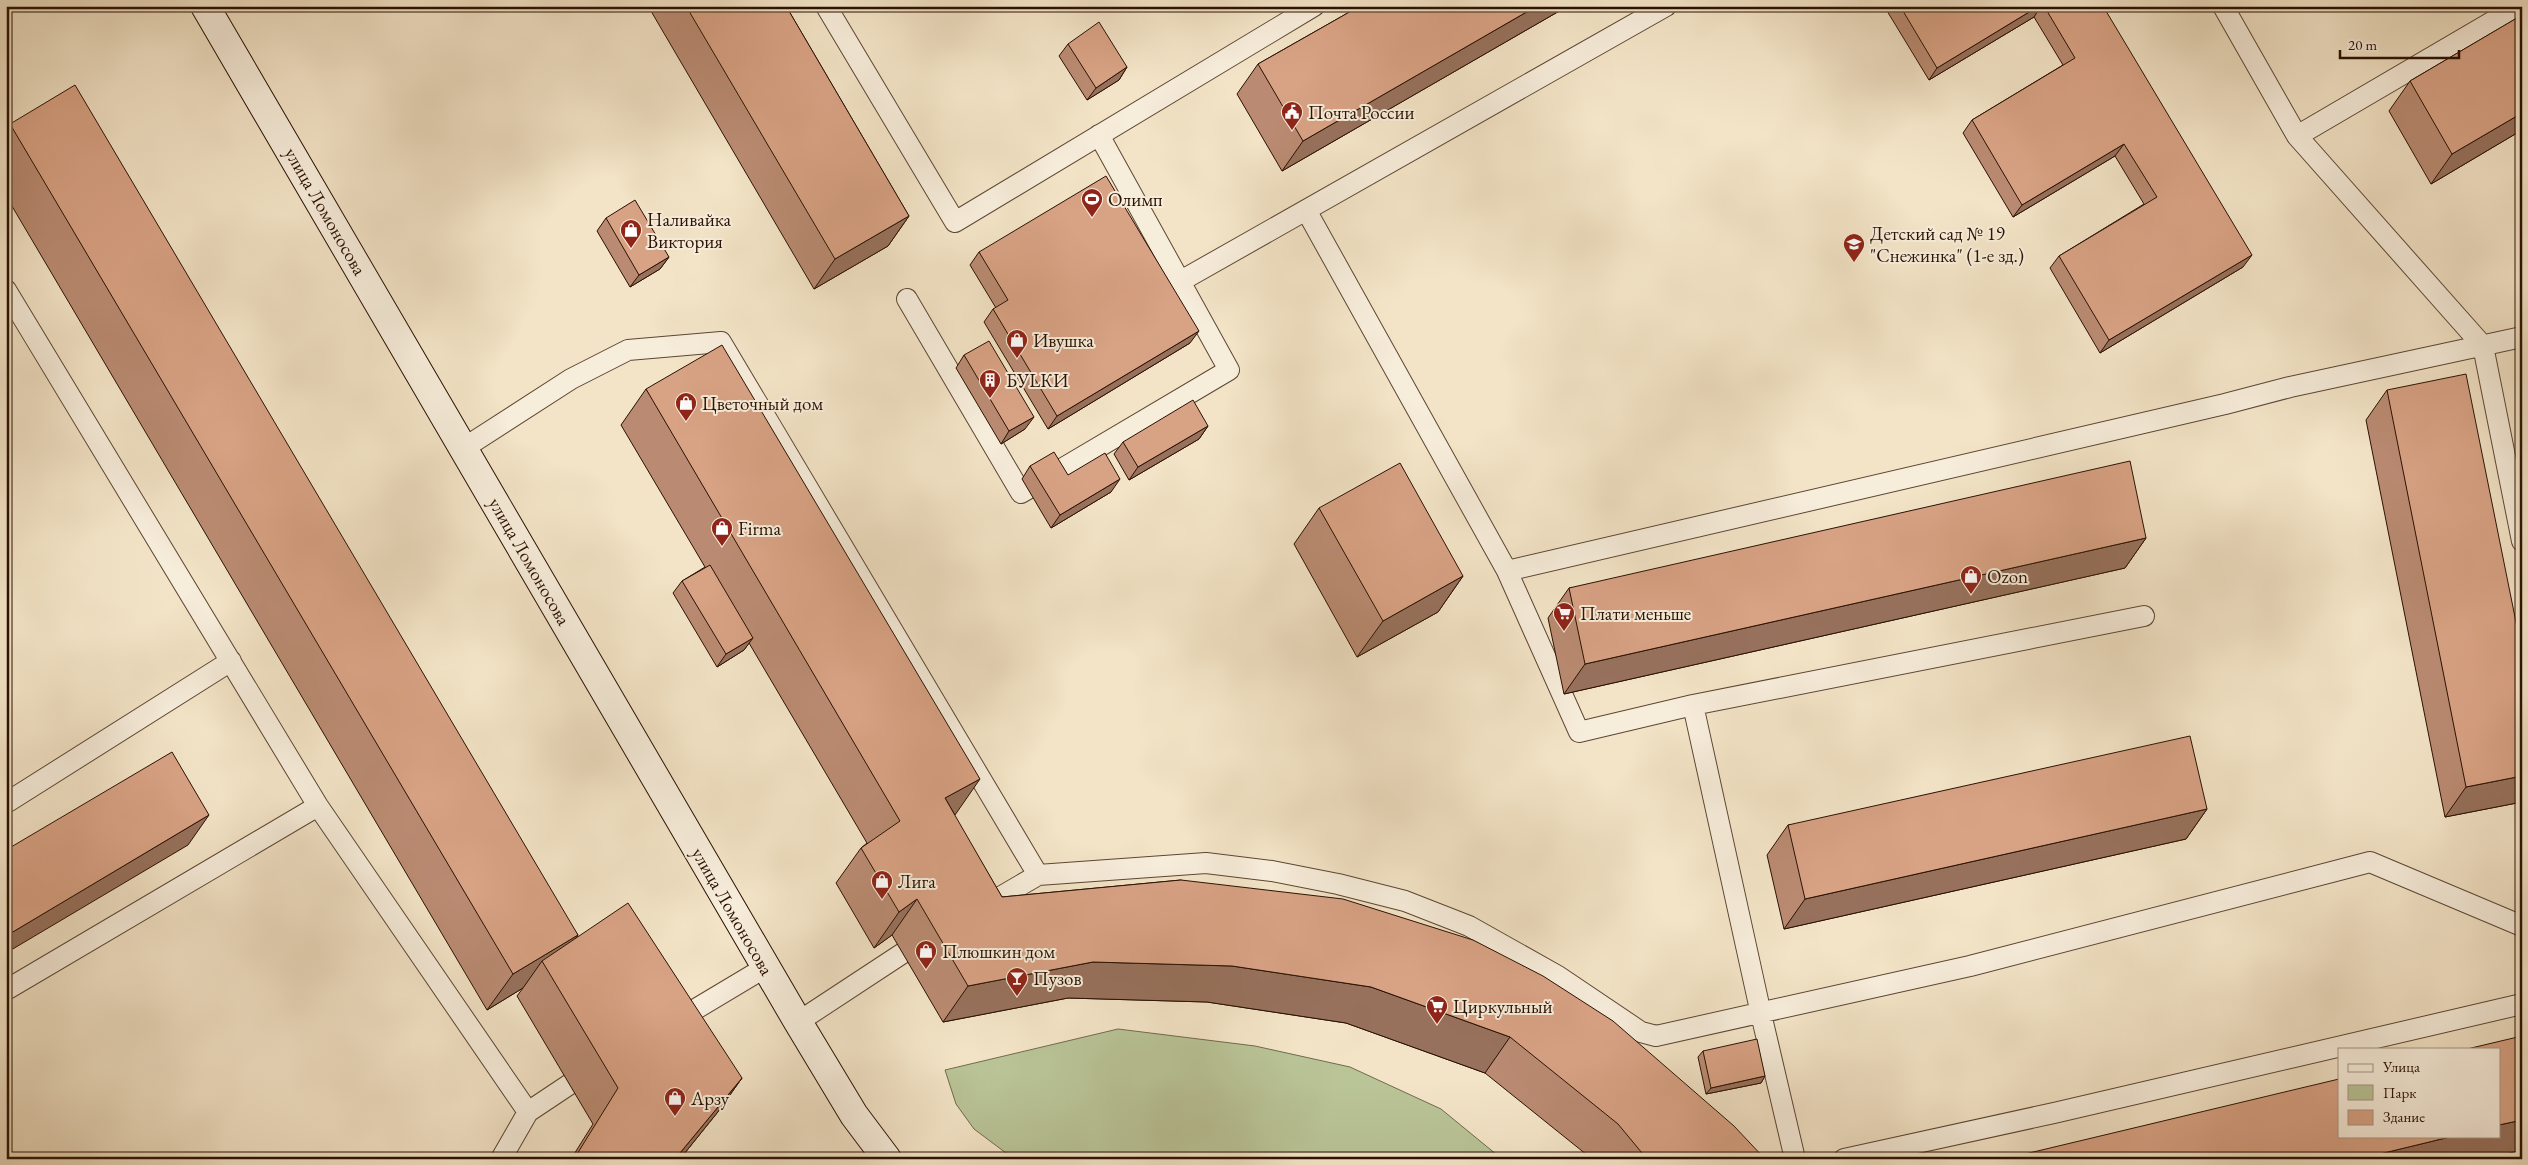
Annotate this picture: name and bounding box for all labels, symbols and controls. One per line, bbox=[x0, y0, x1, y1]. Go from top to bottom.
scale bar bbox=[2340, 28, 2459, 60]
text: 20 m bbox=[2348, 35, 2377, 54]
public building icon: Почта России bbox=[1280, 100, 1304, 131]
place label: Почта России bbox=[1308, 100, 1415, 125]
street label: улица Ломоносова bbox=[279, 143, 373, 280]
sports icon: Олимп bbox=[1080, 187, 1104, 218]
place label: Олимп bbox=[1108, 187, 1163, 212]
place label: Наливайка Виктория bbox=[647, 207, 732, 254]
shop icon: Наливайка Виктория bbox=[619, 218, 643, 249]
place label: Детский сад № 19 "Снежинка" (1-е зд.) bbox=[1870, 221, 2024, 268]
school or university icon: Детский сад № 19 "Снежинка" (1-е зд.) bbox=[1842, 232, 1866, 263]
shop icon: Ивушка bbox=[1005, 328, 1029, 359]
place label: Ивушка bbox=[1033, 328, 1094, 353]
building icon: БУLКИ bbox=[978, 368, 1002, 399]
place label: БУLКИ bbox=[1006, 368, 1068, 393]
shop icon: Цветочный дом bbox=[674, 391, 698, 422]
place label: Цветочный дом bbox=[702, 391, 823, 416]
street label: улица Ломоносова bbox=[483, 493, 577, 630]
shop icon: Firma bbox=[710, 516, 734, 547]
place label: Firma bbox=[738, 516, 782, 541]
shop icon: Ozon bbox=[1959, 564, 1983, 595]
place label: Ozon bbox=[1987, 564, 2028, 589]
supermarket icon: Плати меньше bbox=[1552, 601, 1576, 632]
place label: Плати меньше bbox=[1580, 601, 1691, 626]
street label: улица Ломоносова bbox=[686, 843, 780, 980]
shop icon: Лига bbox=[870, 869, 894, 900]
place label: Лига bbox=[898, 869, 936, 894]
shop icon: Плюшкин дом bbox=[914, 939, 938, 970]
place label: Плюшкин дом bbox=[942, 939, 1055, 964]
bar icon: Пузов bbox=[1005, 966, 1029, 997]
place label: Пузов bbox=[1033, 966, 1082, 991]
supermarket icon: Циркульный bbox=[1425, 994, 1449, 1025]
place label: Циркульный bbox=[1453, 994, 1553, 1019]
legend bbox=[2338, 1048, 2500, 1138]
text: Улица bbox=[2382, 1057, 2420, 1076]
text: Парк bbox=[2383, 1083, 2416, 1102]
shop icon: Арзу bbox=[663, 1086, 687, 1117]
place label: Арзу bbox=[690, 1086, 730, 1111]
text: Здание bbox=[2383, 1107, 2425, 1126]

